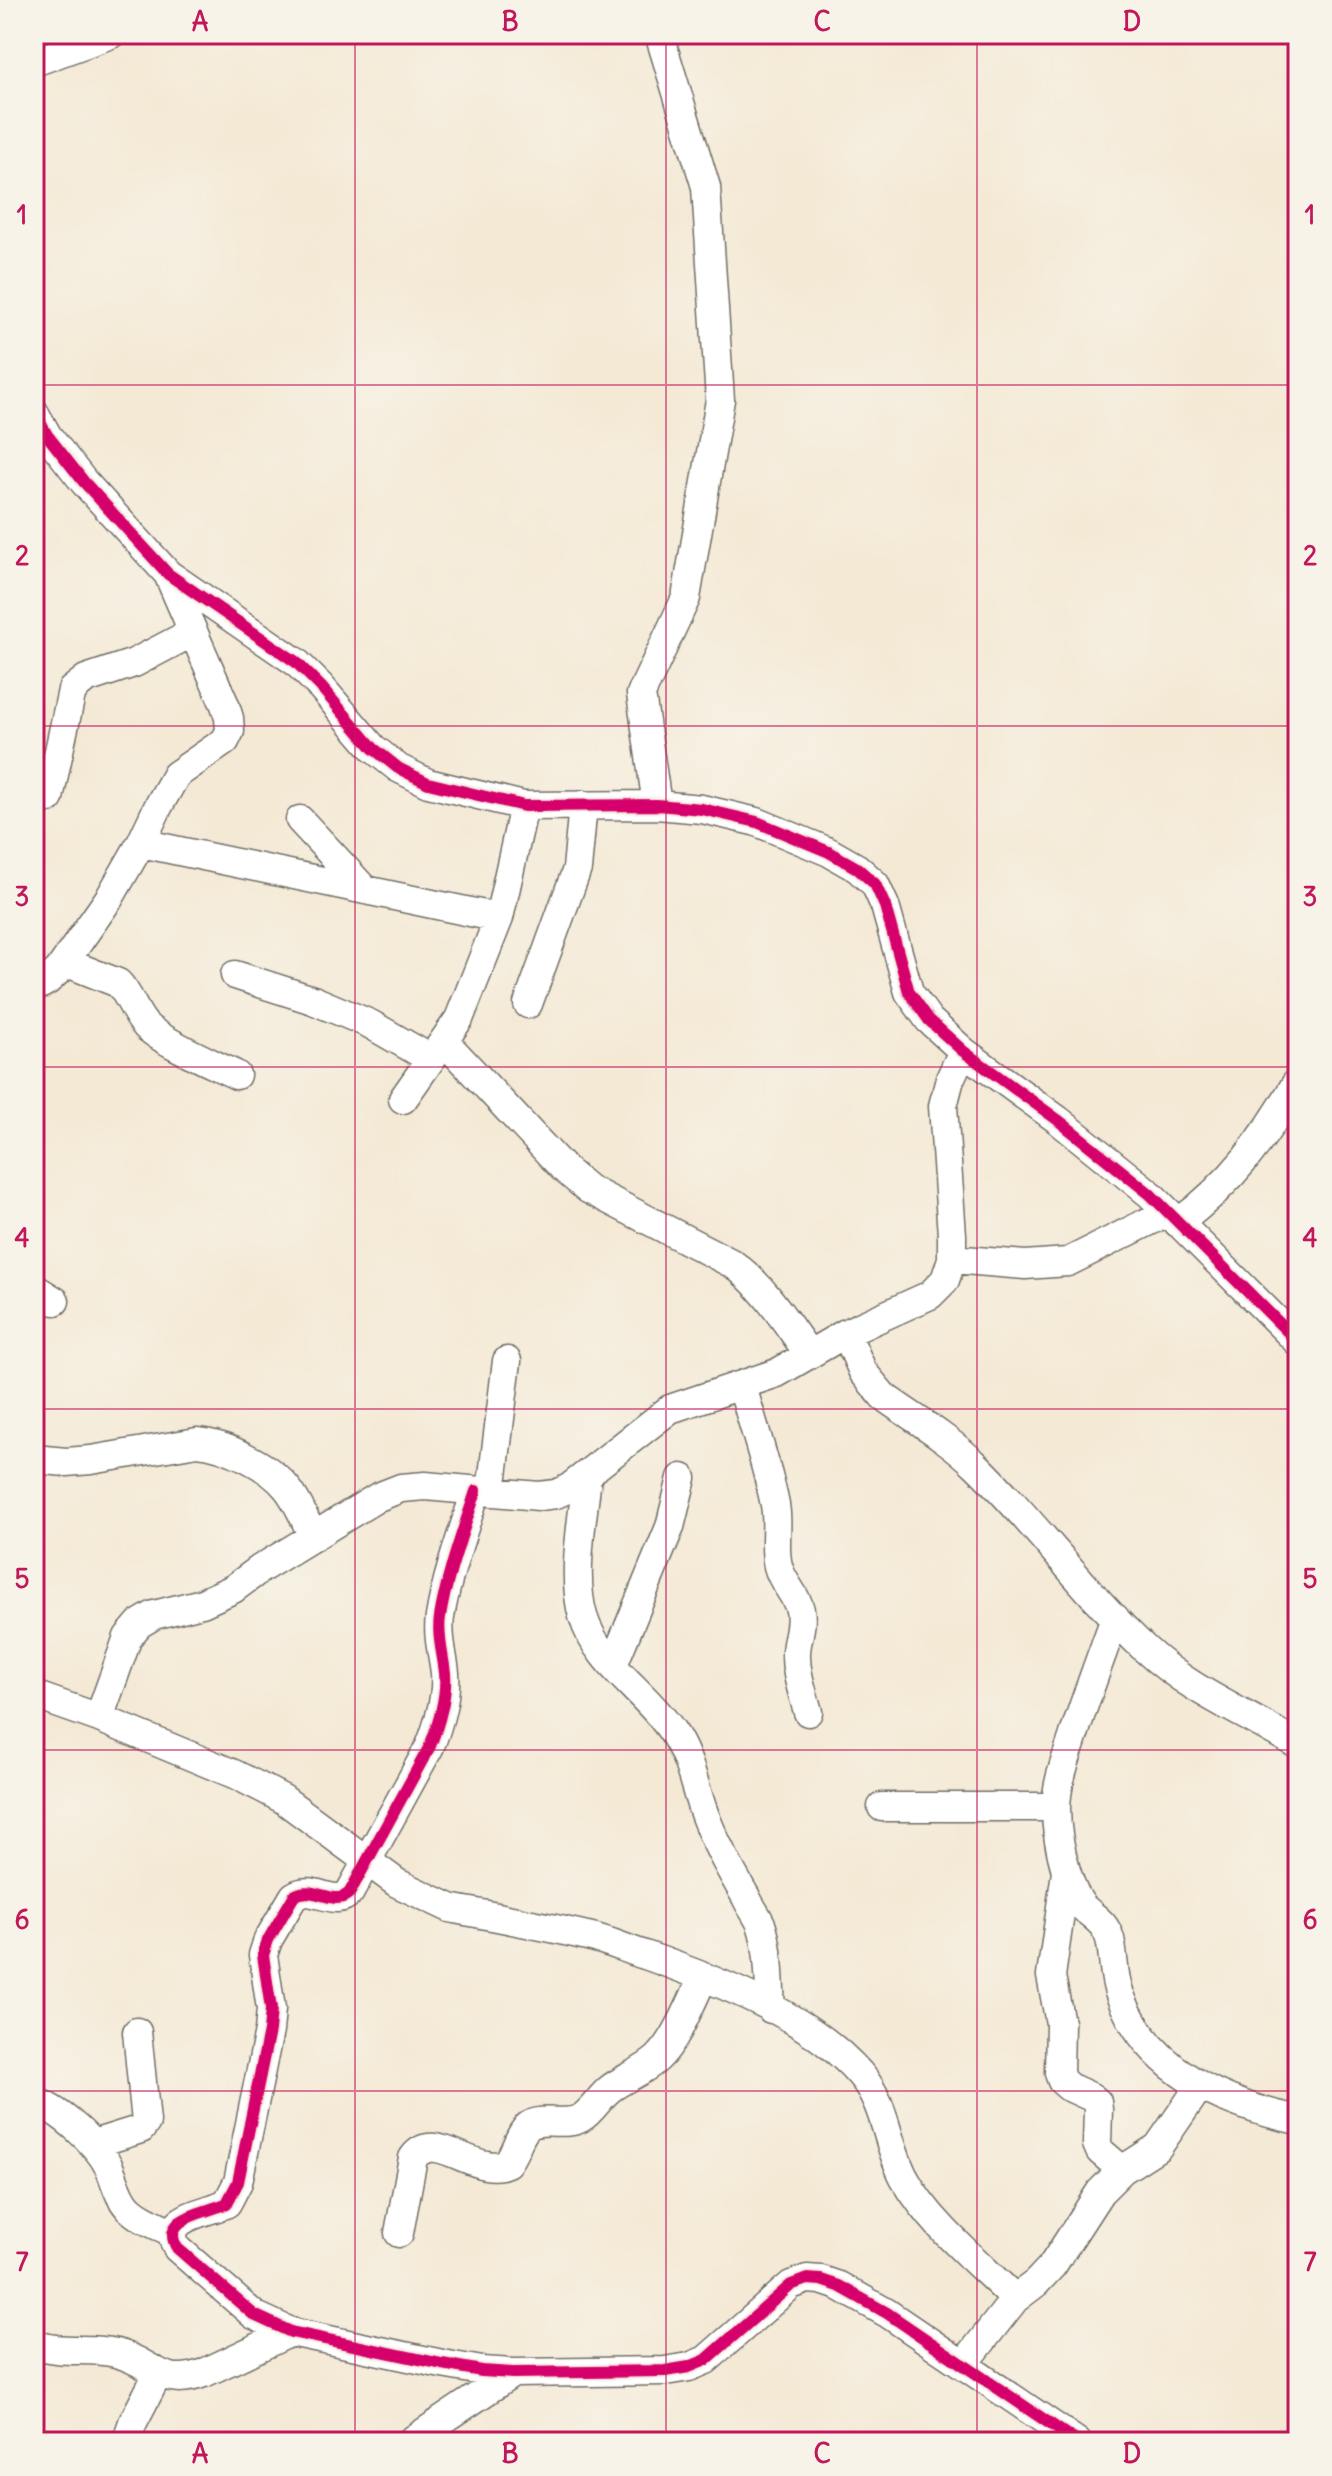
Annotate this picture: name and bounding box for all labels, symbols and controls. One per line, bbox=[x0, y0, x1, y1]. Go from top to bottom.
text: A bbox=[192, 5, 209, 38]
text: B bbox=[501, 5, 519, 38]
text: C bbox=[813, 5, 831, 38]
text: D bbox=[1123, 5, 1141, 38]
text: 1 bbox=[17, 198, 27, 231]
text: 1 bbox=[1305, 198, 1315, 231]
text: 2 bbox=[15, 539, 29, 572]
text: 2 bbox=[1303, 539, 1317, 572]
text: 3 bbox=[15, 880, 29, 913]
text: 3 bbox=[1303, 880, 1317, 913]
text: 4 bbox=[14, 1221, 30, 1254]
text: 4 bbox=[1302, 1221, 1318, 1254]
text: 5 bbox=[15, 1562, 30, 1595]
text: 5 bbox=[1303, 1562, 1318, 1595]
text: 6 bbox=[14, 1903, 30, 1936]
text: 6 bbox=[1302, 1903, 1318, 1936]
text: 7 bbox=[16, 2245, 29, 2278]
text: 7 bbox=[1304, 2245, 1317, 2278]
text: A bbox=[192, 2437, 209, 2470]
text: B bbox=[501, 2437, 519, 2470]
text: C bbox=[813, 2437, 831, 2470]
text: D bbox=[1123, 2437, 1141, 2470]

